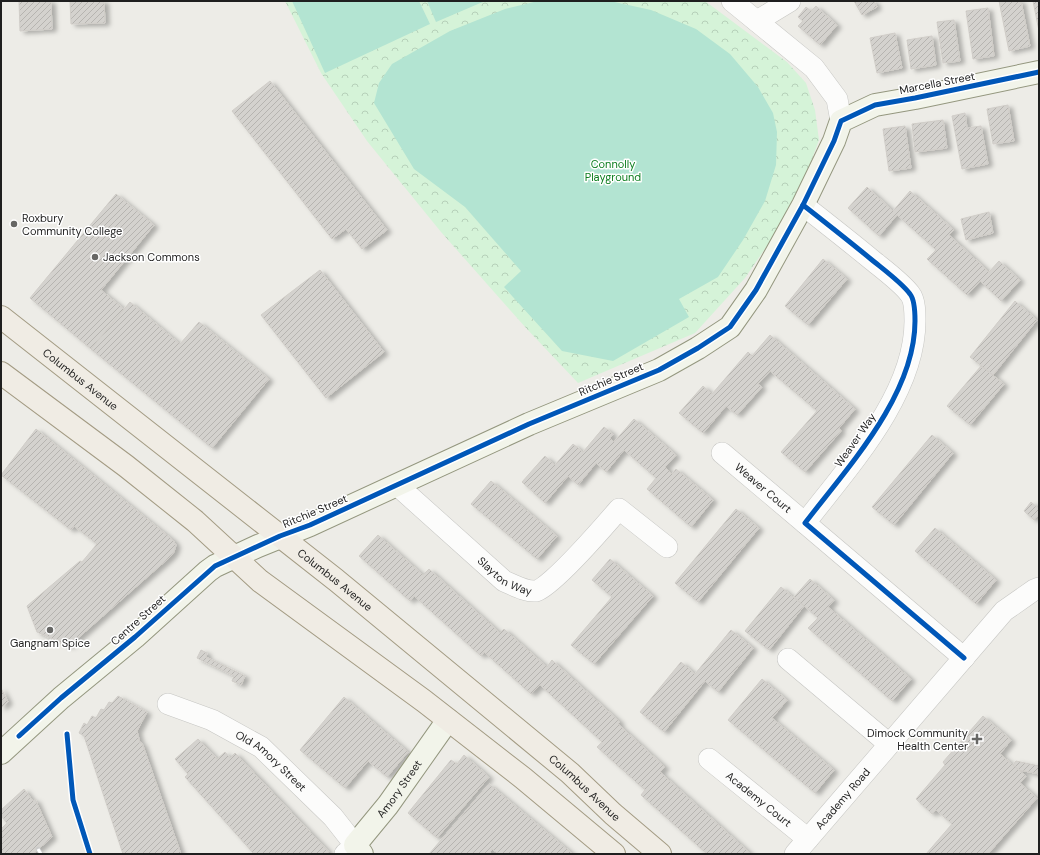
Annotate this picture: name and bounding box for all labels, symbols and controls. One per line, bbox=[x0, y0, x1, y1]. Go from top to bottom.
street label: Marcella Street bbox=[898, 69, 976, 97]
park label: Connolly Playground bbox=[585, 157, 641, 184]
place label: Roxbury Community College bbox=[22, 211, 122, 238]
marker: Roxbury Community College bbox=[9, 219, 19, 229]
place label: Jackson Commons bbox=[103, 250, 200, 264]
marker: Jackson Commons bbox=[90, 252, 100, 262]
street label: Columbus Avenue bbox=[40, 345, 121, 413]
street label: Ritchie Street bbox=[577, 359, 645, 399]
street label: Weaver Way bbox=[831, 410, 879, 470]
street label: Weaver Court bbox=[732, 460, 795, 516]
street label: Ritchie Street bbox=[281, 491, 349, 531]
street label: Columbus Avenue bbox=[295, 546, 375, 614]
street label: Slayton Way bbox=[475, 554, 533, 598]
street label: Centre Street bbox=[108, 592, 168, 648]
marker: Gangnam Spice bbox=[45, 625, 55, 635]
place label: Gangnam Spice bbox=[10, 636, 90, 650]
place label: Dimock Community Health Center bbox=[867, 726, 968, 753]
street label: Old Amory Street bbox=[233, 727, 309, 794]
marker: Dimock Community Health Center bbox=[971, 733, 983, 745]
street label: Columbus Avenue bbox=[546, 752, 623, 824]
street label: Amory Street bbox=[374, 757, 425, 820]
street label: Academy Road bbox=[812, 765, 873, 832]
street label: Academy Court bbox=[723, 769, 794, 830]

